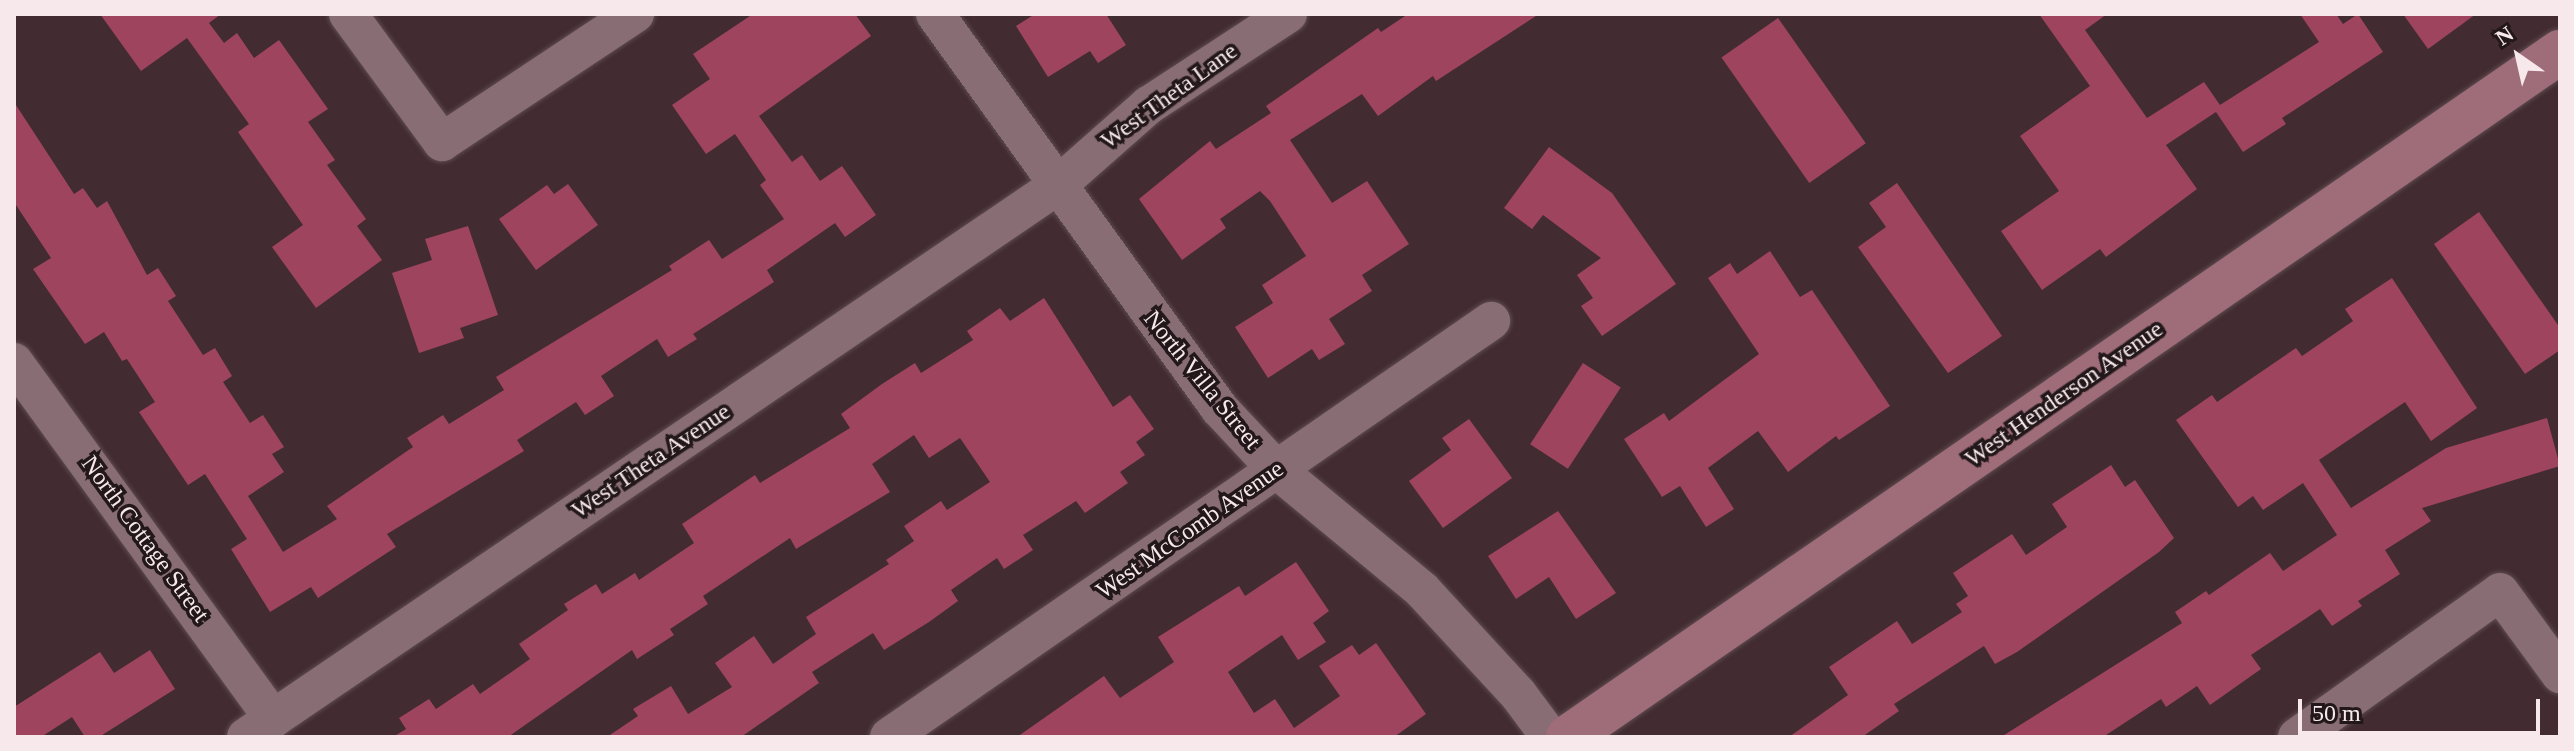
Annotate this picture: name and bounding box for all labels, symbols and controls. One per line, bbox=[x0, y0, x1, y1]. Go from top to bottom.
north arrow bbox=[2478, 16, 2558, 96]
text: N bbox=[2491, 21, 2518, 50]
street label: West Theta Lane bbox=[1095, 37, 1243, 155]
street label: North Villa Street bbox=[1137, 305, 1267, 455]
street label: West Henderson Avenue bbox=[1959, 314, 2169, 474]
street label: West Theta Avenue bbox=[565, 397, 737, 525]
street label: North Cottage Street bbox=[75, 450, 215, 628]
street label: West McComb Avenue bbox=[1090, 454, 1290, 606]
scale bar bbox=[2302, 683, 2544, 733]
text: 50 m bbox=[2312, 700, 2361, 726]

